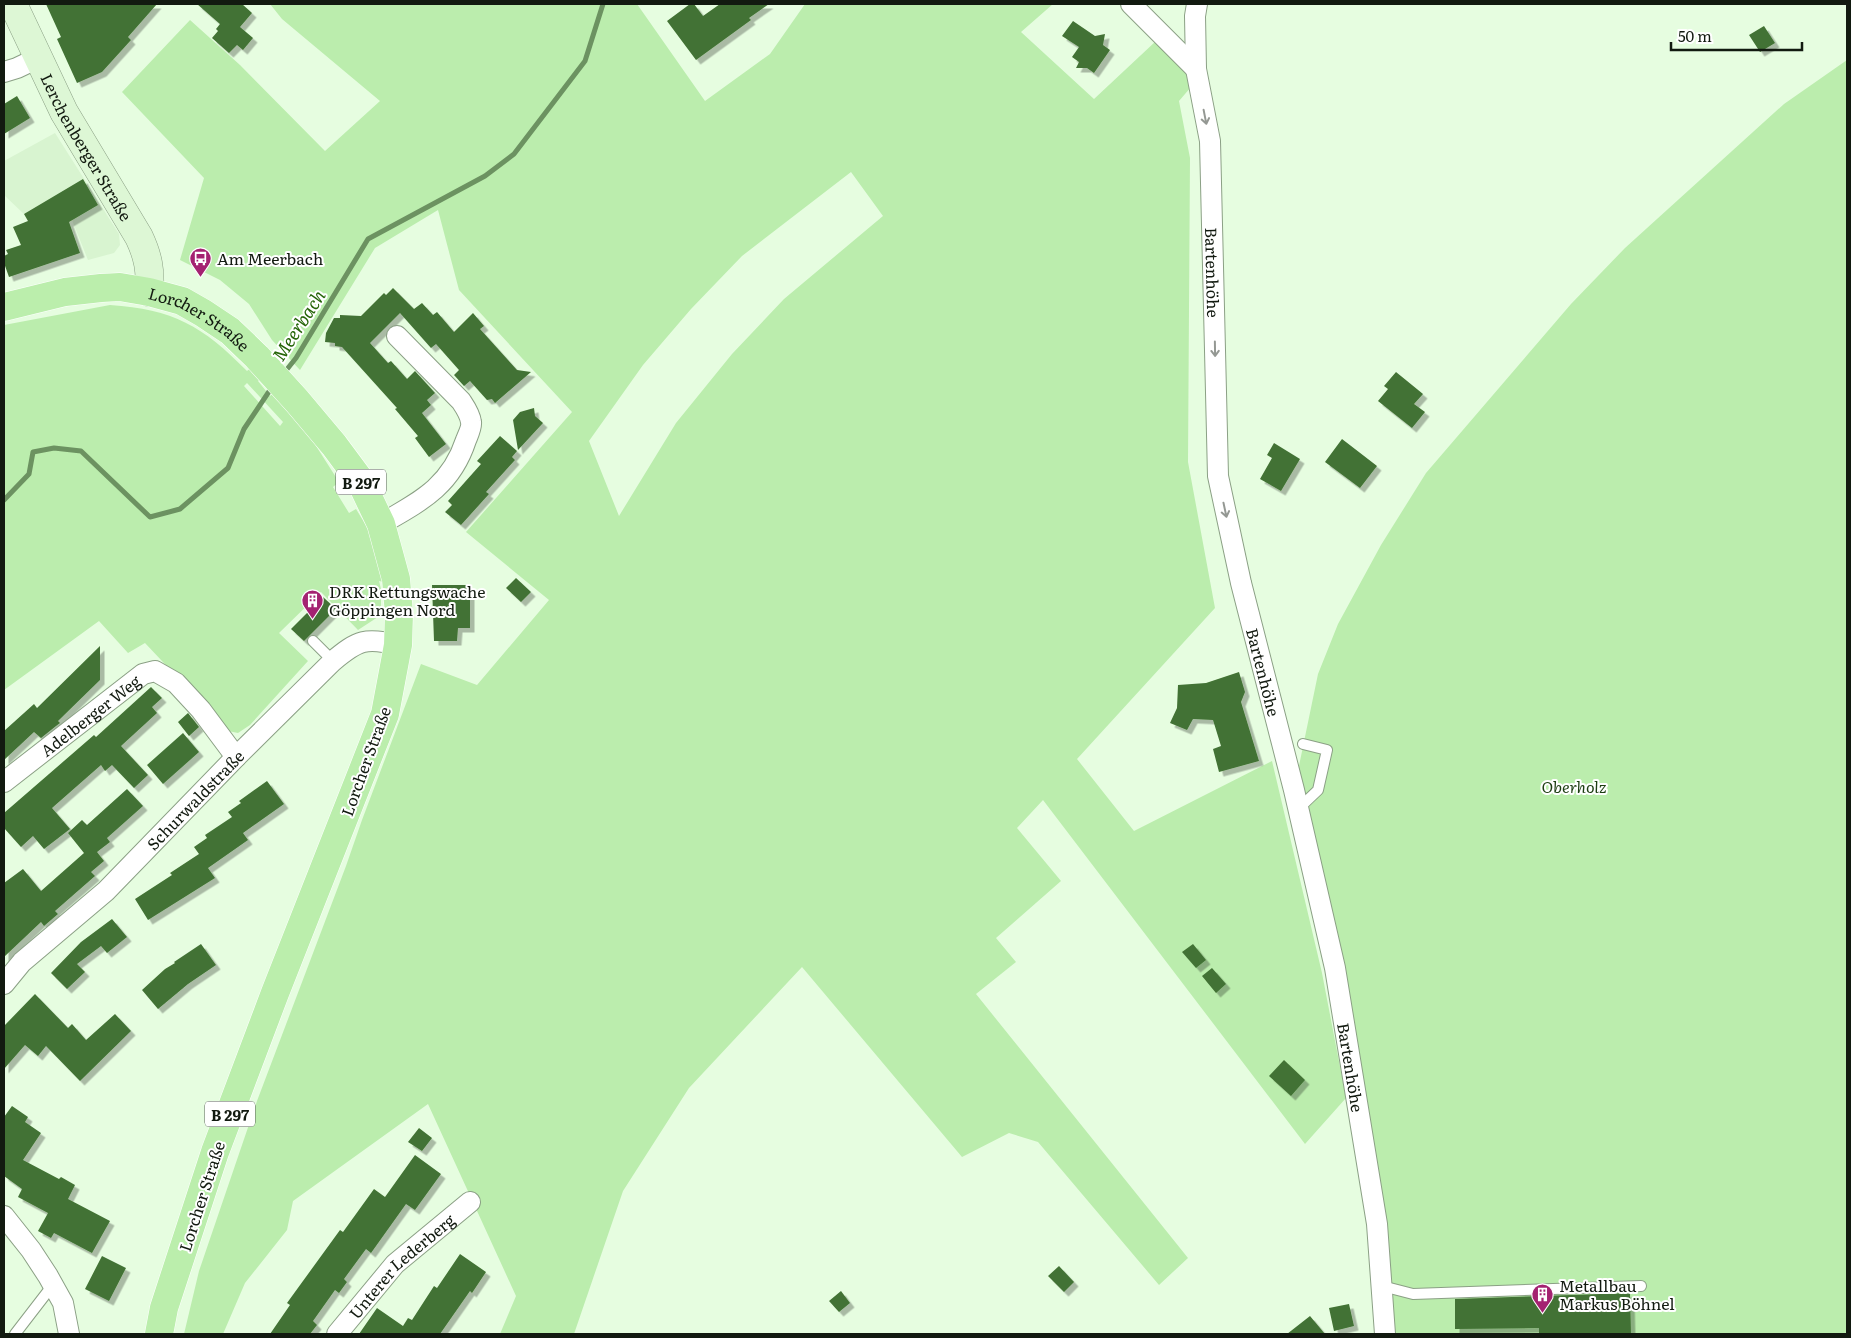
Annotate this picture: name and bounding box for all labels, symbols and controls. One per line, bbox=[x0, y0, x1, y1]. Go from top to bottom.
scale bar bbox=[1671, 20, 1802, 52]
text: 50 m bbox=[1678, 24, 1712, 47]
street label: Lerchenberger Straße bbox=[35, 69, 138, 225]
one-way arrow bbox=[1201, 108, 1210, 124]
street label: Bartenhöhe bbox=[1200, 227, 1226, 318]
bus stop icon: Am Meerbach bbox=[189, 246, 213, 277]
place label: Am Meerbach bbox=[217, 246, 324, 270]
street label: Lorcher Straße bbox=[146, 280, 256, 356]
water label: Meerbach bbox=[265, 284, 331, 366]
one-way arrow bbox=[1210, 340, 1220, 357]
road number: B 297 bbox=[336, 470, 386, 494]
one-way arrow bbox=[1221, 502, 1231, 518]
place label: DRK Rettungswache Göppingen Nord bbox=[329, 579, 485, 621]
building icon: DRK Rettungswache Göppingen Nord bbox=[301, 588, 325, 619]
street label: Bartenhöhe bbox=[1241, 625, 1287, 719]
street label: Adelberger Weg bbox=[35, 668, 145, 762]
street label: Lorcher Straße bbox=[334, 703, 396, 819]
street label: Schurwaldstraße bbox=[141, 744, 249, 855]
park label: Oberholz bbox=[1542, 774, 1607, 798]
street label: Bartenhöhe bbox=[1332, 1021, 1370, 1114]
road number: B 297 bbox=[205, 1102, 255, 1126]
street label: Lorcher Straße bbox=[172, 1138, 230, 1254]
street label: Unterer Lederberg bbox=[343, 1208, 460, 1324]
place label: Metallbau Markus Böhnel bbox=[1559, 1273, 1675, 1315]
building icon: Metallbau Markus Böhnel bbox=[1531, 1282, 1555, 1313]

